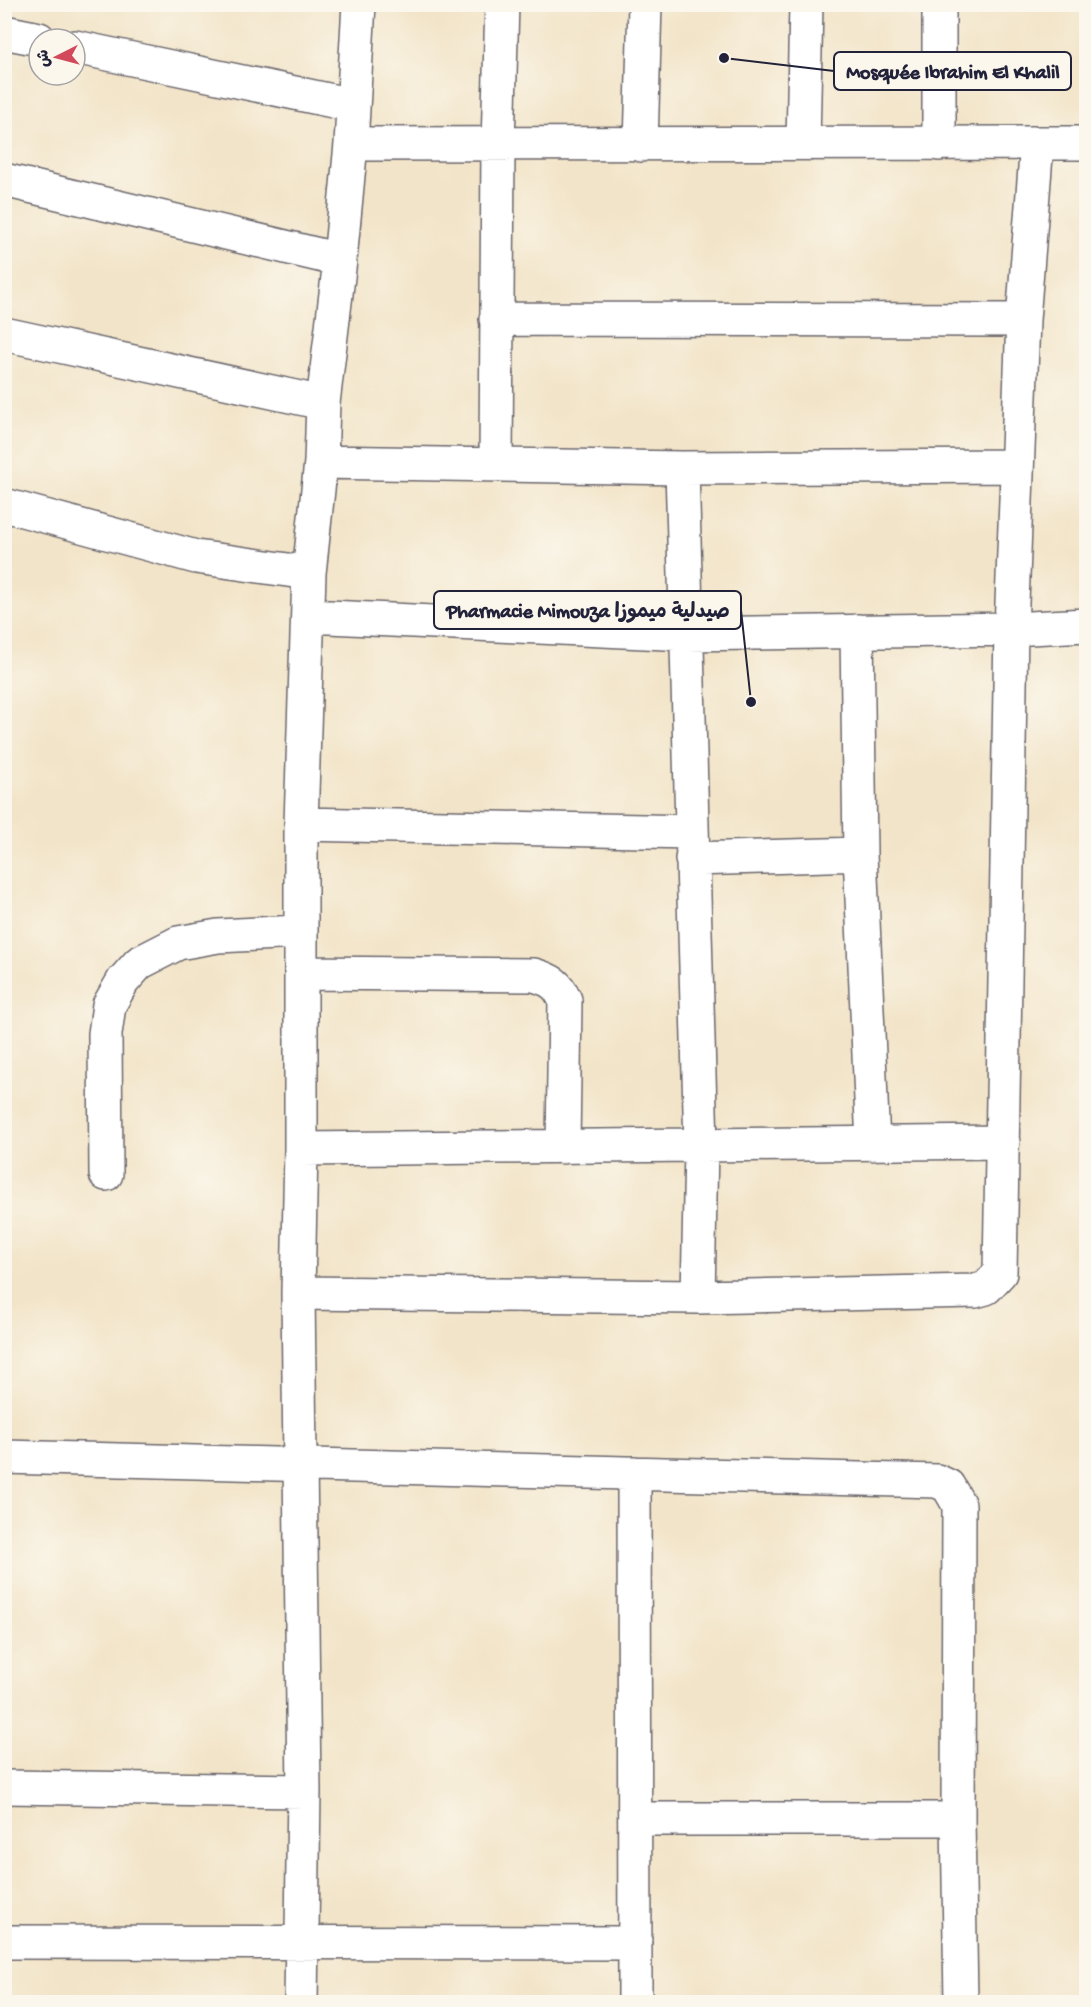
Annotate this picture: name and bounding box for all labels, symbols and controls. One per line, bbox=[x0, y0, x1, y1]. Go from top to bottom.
north arrow bbox=[27, 27, 87, 87]
text: ش bbox=[35, 48, 56, 68]
callout: Mosquée Ibrahim El Khalil bbox=[834, 52, 1071, 90]
text: Mosquée Ibrahim El Khalil bbox=[846, 63, 1060, 86]
callout: Pharmacie Mimouza صيدلية ميموزا bbox=[434, 591, 741, 629]
text: Pharmacie Mimouza صيدلية ميموزا bbox=[445, 601, 730, 625]

